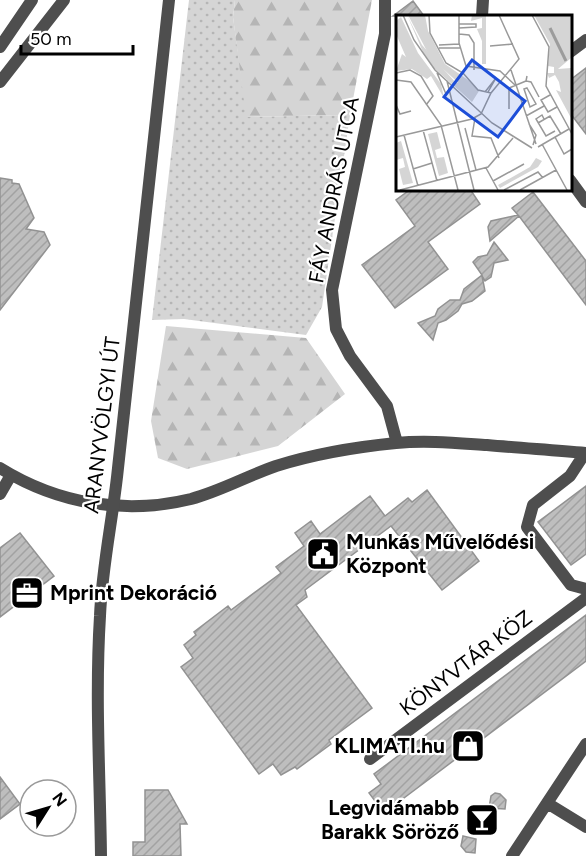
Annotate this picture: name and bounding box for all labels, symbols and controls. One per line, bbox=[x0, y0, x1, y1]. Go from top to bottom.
inset map bbox=[396, 15, 571, 190]
scale bar bbox=[21, 18, 134, 56]
text: 50 m bbox=[30, 28, 72, 50]
street label: FÁY ANDRÁS UTCA bbox=[303, 95, 364, 285]
street label: ARANYVÖLGYI ÚT bbox=[78, 335, 125, 515]
place label: Munkás Művelődési Központ bbox=[346, 529, 534, 578]
public building icon: Munkás Művelődési Központ bbox=[305, 536, 341, 572]
office icon: Mprint Dekoráció bbox=[9, 575, 45, 611]
place label: Mprint Dekoráció bbox=[50, 580, 217, 605]
street label: KÖNYVTÁR KÖZ bbox=[395, 605, 537, 721]
shop icon: KLIMATI.hu bbox=[450, 728, 486, 764]
place label: KLIMATI.hu bbox=[334, 733, 445, 758]
north arrow bbox=[18, 778, 78, 838]
text: N bbox=[48, 789, 71, 810]
place label: Legvidámabb Barakk Söröző bbox=[321, 795, 459, 844]
bar icon: Legvidámabb Barakk Söröző bbox=[464, 802, 500, 838]

